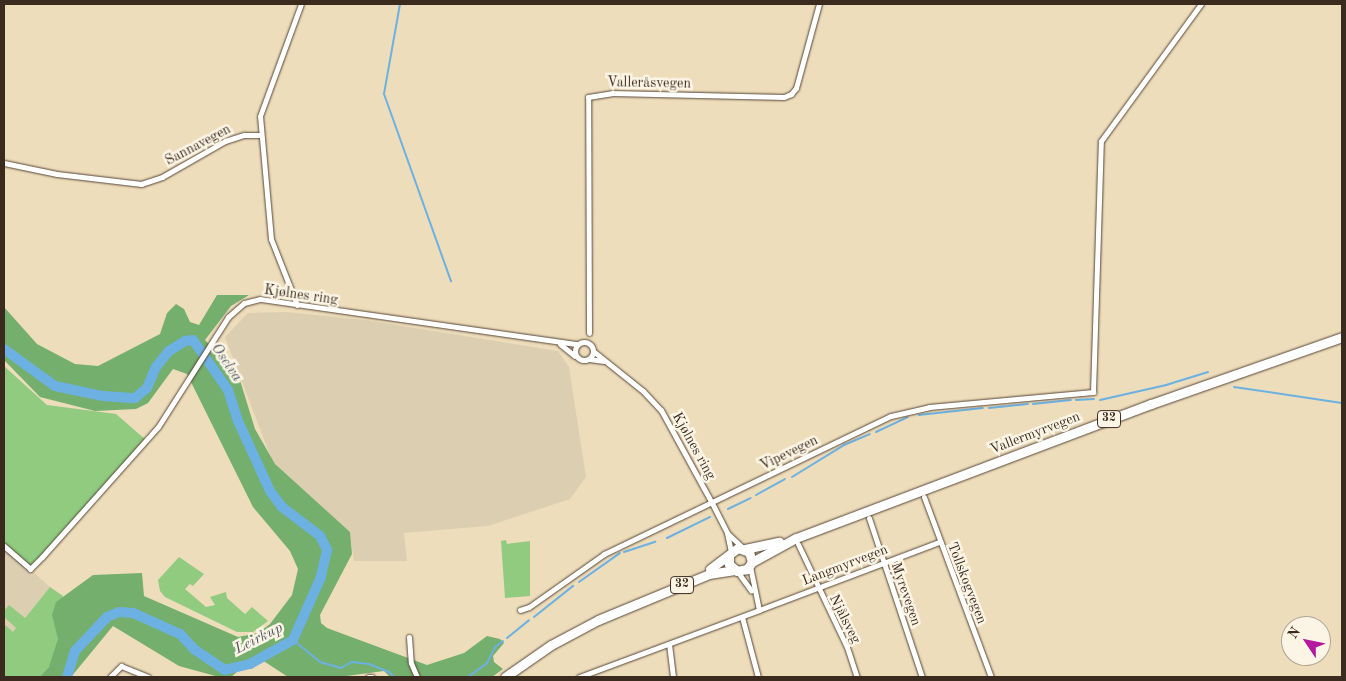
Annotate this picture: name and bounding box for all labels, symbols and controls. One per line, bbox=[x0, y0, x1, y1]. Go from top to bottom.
street label: Valleråsvegen bbox=[607, 74, 691, 92]
street label: Sannavegen bbox=[162, 121, 234, 169]
street label: Kjølnes ring bbox=[263, 282, 339, 308]
water label: Oselva bbox=[207, 340, 245, 386]
street label: Vallermyrvegen bbox=[987, 408, 1083, 458]
street label: Kjølnes ring bbox=[669, 409, 719, 483]
road number: 32 bbox=[1096, 409, 1122, 428]
street label: Vipevegen bbox=[757, 432, 821, 474]
street label: Tollskogvegen bbox=[944, 540, 990, 626]
street label: Langmyrvegen bbox=[800, 541, 890, 589]
street label: Myrevegen bbox=[887, 560, 925, 628]
road number: 32 bbox=[670, 576, 694, 594]
street label: Njålsveg bbox=[826, 592, 864, 646]
north arrow bbox=[1281, 616, 1331, 666]
water label: Leirkup bbox=[232, 619, 286, 659]
text: N bbox=[1286, 625, 1303, 642]

